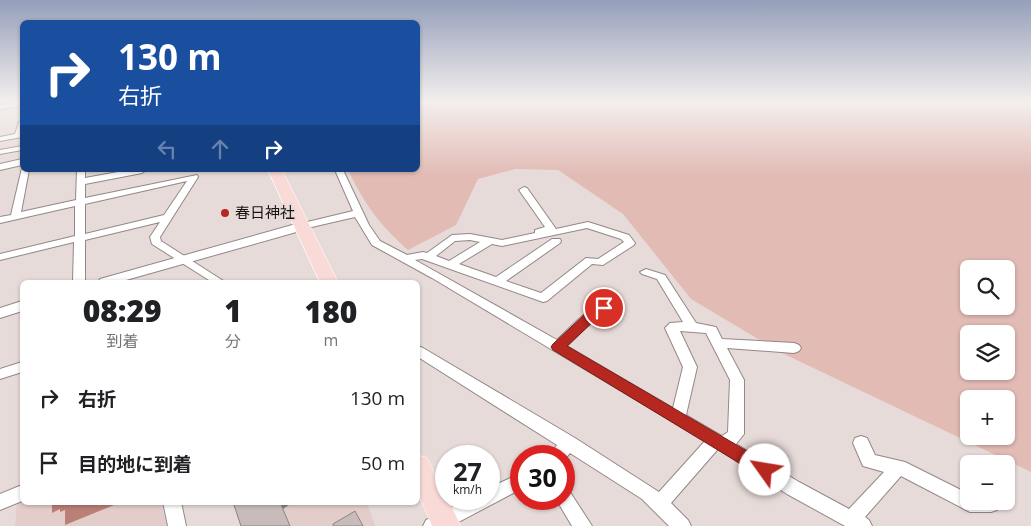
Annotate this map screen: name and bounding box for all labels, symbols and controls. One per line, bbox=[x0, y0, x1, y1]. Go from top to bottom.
text: 130 m bbox=[118, 33, 222, 80]
icon: right bbox=[35, 40, 100, 105]
text: 右折 bbox=[118, 80, 162, 110]
icon: left bbox=[153, 135, 181, 163]
icon: ahead bbox=[206, 135, 234, 163]
icon: right bbox=[259, 135, 287, 163]
place label: 春日神社 bbox=[235, 202, 295, 222]
marker: 春日神社 bbox=[219, 207, 231, 219]
map controls bbox=[960, 260, 1015, 510]
button: search bbox=[960, 260, 1015, 315]
pin bbox=[583, 287, 625, 329]
text: 08:29 bbox=[83, 290, 162, 331]
text: 1 bbox=[224, 290, 242, 331]
text: 180 bbox=[305, 291, 357, 332]
icon: arrive bbox=[590, 294, 618, 322]
button: layers bbox=[960, 325, 1015, 380]
text: m bbox=[324, 329, 338, 351]
text: 到着 bbox=[106, 330, 138, 352]
text: 分 bbox=[225, 330, 241, 352]
icon: right bbox=[35, 384, 63, 412]
text: 130 m bbox=[350, 385, 405, 411]
text: 右折 bbox=[78, 386, 116, 412]
button: + bbox=[960, 390, 1015, 445]
position arrow bbox=[738, 443, 790, 495]
speed limit sign: 30 bbox=[510, 445, 575, 510]
icon: arrive bbox=[35, 449, 63, 477]
text: 50 m bbox=[361, 450, 405, 476]
text: 目的地に到着 bbox=[78, 451, 192, 477]
text: 27 bbox=[453, 454, 482, 488]
button: − bbox=[960, 455, 1015, 510]
text: km/h bbox=[453, 481, 482, 498]

